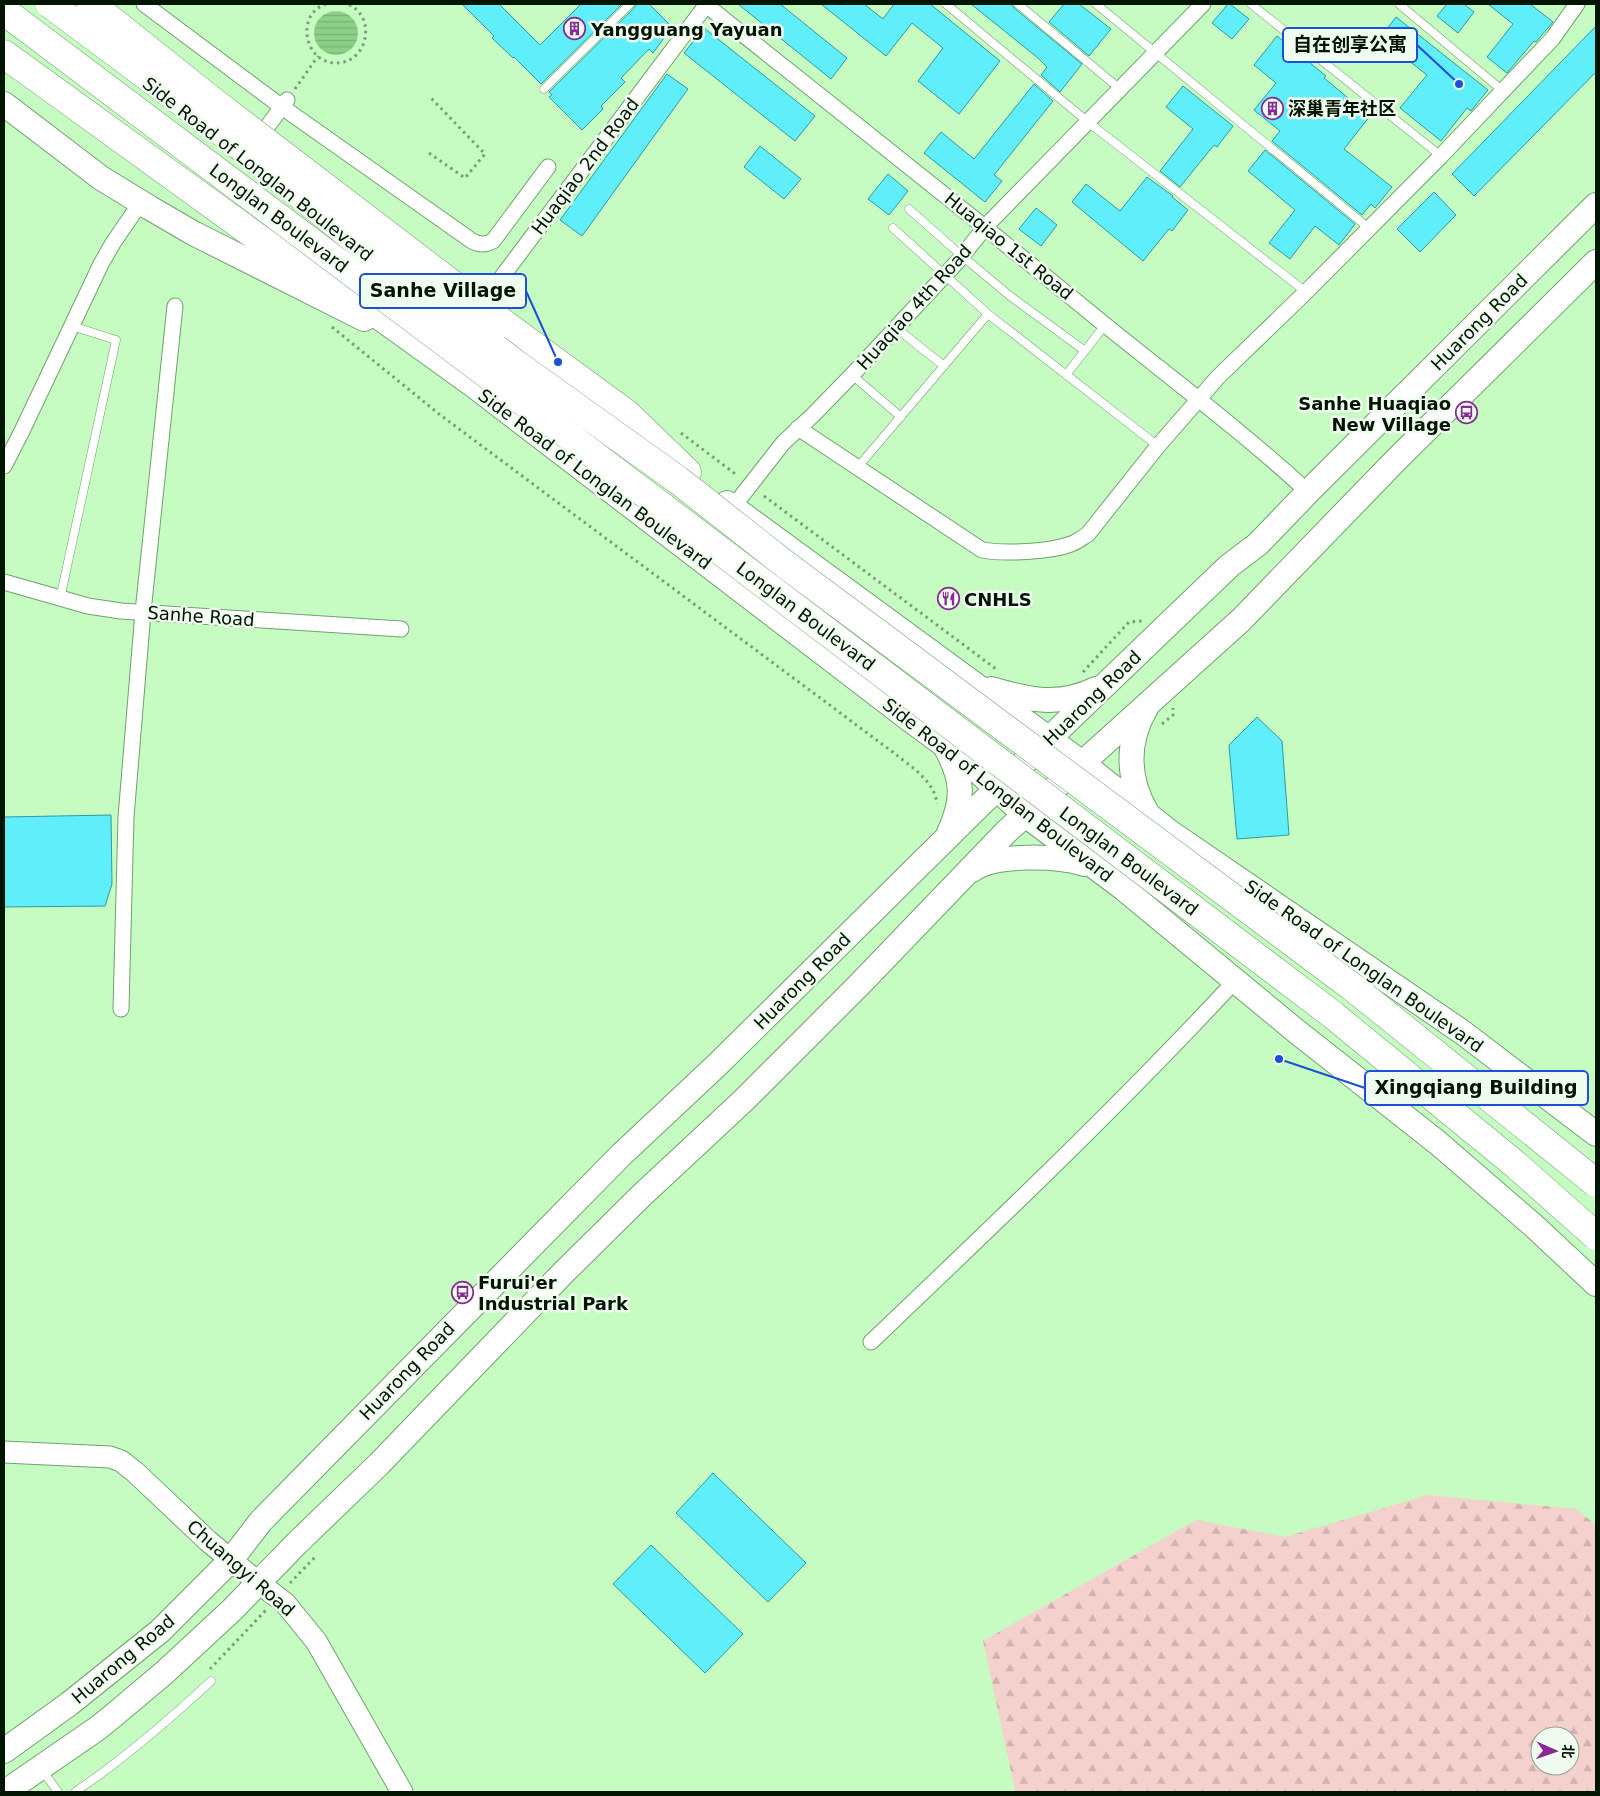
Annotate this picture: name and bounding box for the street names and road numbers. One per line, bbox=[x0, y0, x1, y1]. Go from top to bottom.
street label: Side Road of Longlan Boulevard bbox=[139, 72, 377, 266]
street label: Huaqiao 2nd Road bbox=[527, 94, 643, 238]
street label: Longlan Boulevard bbox=[206, 159, 352, 277]
street label: Huaqiao 1st Road bbox=[941, 188, 1077, 304]
street label: Huaqiao 4th Road bbox=[852, 240, 976, 374]
street label: Huarong Road bbox=[1426, 269, 1532, 375]
street label: Side Road of Longlan Boulevard bbox=[474, 384, 716, 574]
street label: Longlan Boulevard bbox=[733, 557, 879, 675]
street label: Sanhe Road bbox=[147, 602, 255, 630]
street label: Huarong Road bbox=[1039, 646, 1145, 750]
street label: Side Road of Longlan Boulevard bbox=[879, 694, 1117, 886]
street label: Longlan Boulevard bbox=[1056, 802, 1202, 920]
street label: Side Road of Longlan Boulevard bbox=[1241, 875, 1487, 1057]
street label: Huarong Road bbox=[749, 928, 855, 1034]
street label: Huarong Road bbox=[355, 1318, 459, 1424]
street label: Chuangyi Road bbox=[183, 1516, 299, 1620]
street label: Huarong Road bbox=[67, 1610, 179, 1708]

